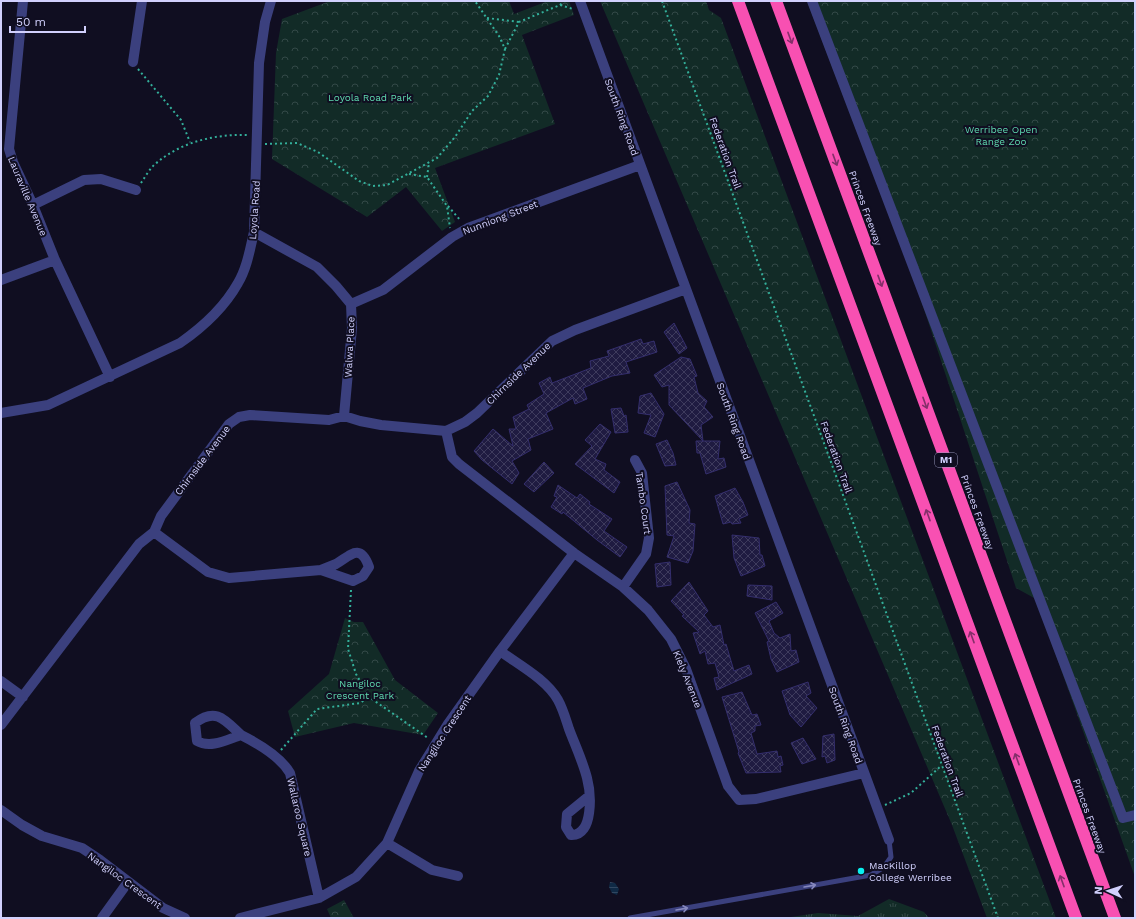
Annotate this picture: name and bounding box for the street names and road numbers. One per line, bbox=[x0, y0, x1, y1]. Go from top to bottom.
street label: South Ring Road bbox=[603, 77, 641, 157]
street label: Federation Trail bbox=[707, 116, 744, 191]
street label: Lauraville Avenue bbox=[6, 155, 49, 238]
street label: Princes Freeway bbox=[847, 169, 884, 248]
street label: Loyola Road bbox=[247, 180, 262, 240]
street label: Nunniong Street bbox=[461, 198, 540, 237]
street label: Walwa Place bbox=[342, 316, 357, 378]
street label: Chirnside Avenue bbox=[484, 340, 553, 407]
street label: South Ring Road bbox=[715, 381, 753, 461]
street label: Federation Trail bbox=[818, 420, 855, 495]
street label: Chirnside Avenue bbox=[173, 423, 232, 497]
road number: M1 bbox=[935, 453, 957, 467]
street label: Tambo Court bbox=[634, 471, 653, 536]
street label: Princes Freeway bbox=[959, 473, 996, 552]
street label: Kiely Avenue bbox=[671, 649, 704, 710]
street label: South Ring Road bbox=[827, 685, 865, 765]
street label: Nangiloc Crescent bbox=[416, 692, 474, 773]
street label: Federation Trail bbox=[929, 724, 966, 799]
street label: Wallaroo Square bbox=[285, 777, 314, 858]
street label: Princes Freeway bbox=[1071, 777, 1108, 856]
street label: Nangiloc Crescent bbox=[86, 850, 164, 911]

